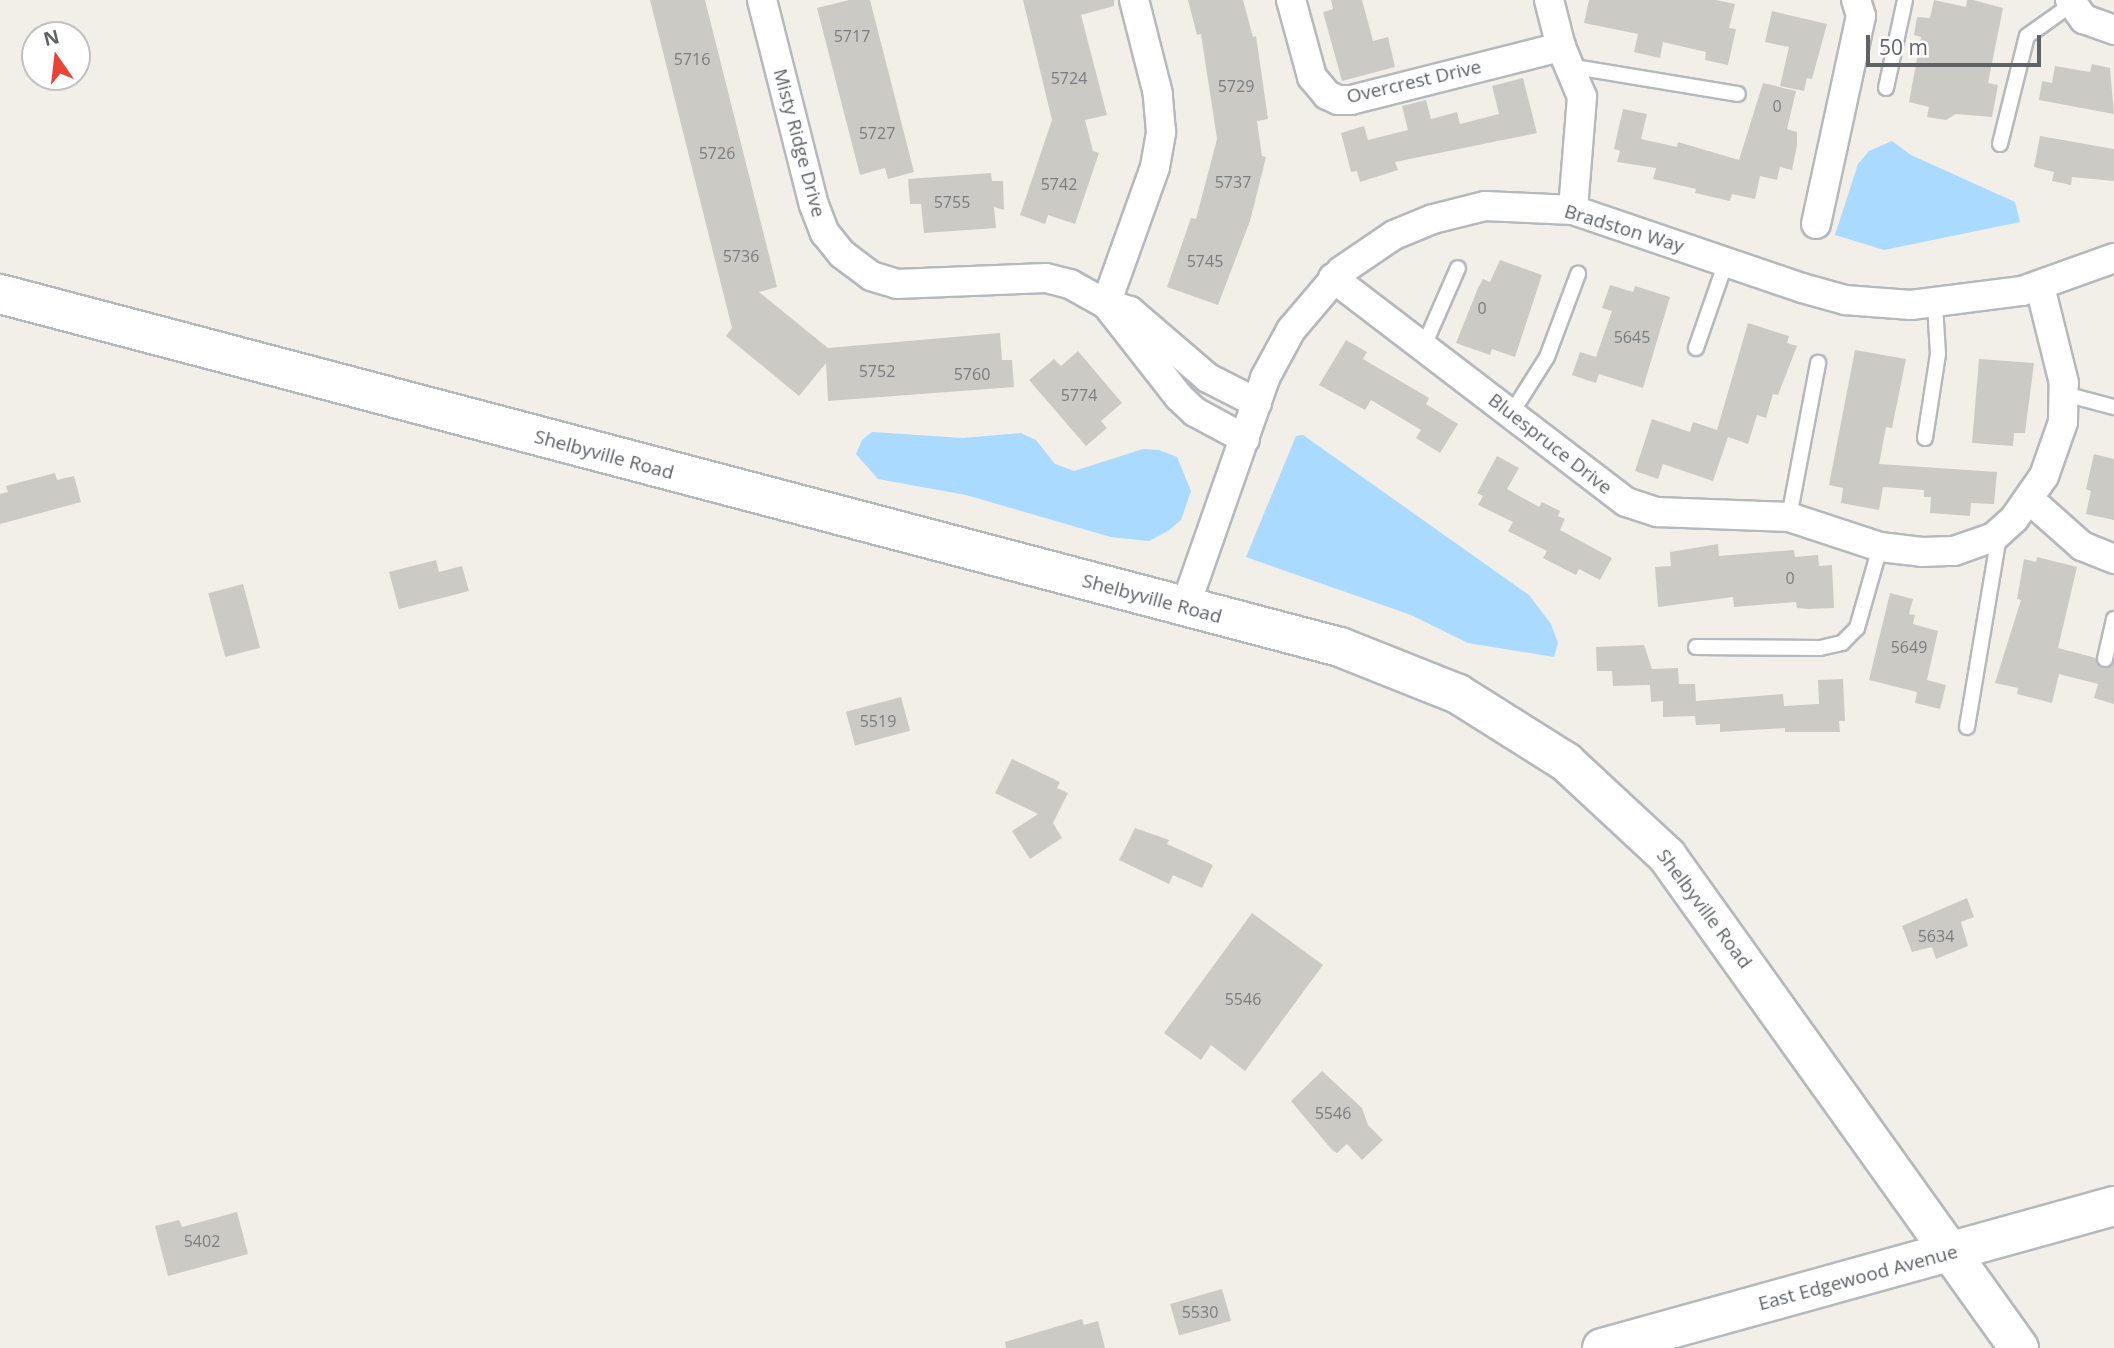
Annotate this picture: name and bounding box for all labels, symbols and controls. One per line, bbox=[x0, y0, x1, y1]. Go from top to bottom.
north arrow bbox=[21, 21, 91, 91]
scale bar bbox=[1869, 21, 2044, 65]
text: N bbox=[41, 23, 62, 52]
house number: 5717 bbox=[834, 26, 870, 46]
text: 50 m bbox=[1879, 33, 1928, 61]
house number: 5716 bbox=[674, 49, 710, 69]
street label: Overcrest Drive bbox=[1344, 55, 1484, 109]
street label: Misty Ridge Drive bbox=[768, 66, 830, 220]
house number: 5724 bbox=[1051, 68, 1087, 88]
house number: 5729 bbox=[1218, 76, 1254, 96]
house number: 0 bbox=[1772, 96, 1782, 116]
house number: 5727 bbox=[859, 123, 895, 143]
house number: 5726 bbox=[699, 143, 735, 163]
house number: 5737 bbox=[1215, 172, 1251, 192]
house number: 5742 bbox=[1041, 174, 1077, 194]
house number: 5755 bbox=[934, 192, 970, 212]
street label: Bradston Way bbox=[1562, 200, 1686, 258]
house number: 5736 bbox=[723, 246, 759, 266]
house number: 5745 bbox=[1187, 251, 1223, 271]
house number: 0 bbox=[1477, 298, 1487, 318]
house number: 5645 bbox=[1614, 327, 1650, 347]
house number: 5752 bbox=[859, 361, 895, 381]
house number: 5760 bbox=[954, 364, 990, 384]
house number: 5774 bbox=[1061, 385, 1097, 405]
street label: Bluespruce Drive bbox=[1484, 389, 1616, 499]
street label: Shelbyville Road bbox=[532, 425, 676, 485]
house number: 0 bbox=[1785, 568, 1795, 588]
street label: Shelbyville Road bbox=[1080, 569, 1224, 629]
house number: 5649 bbox=[1891, 637, 1927, 657]
house number: 5519 bbox=[860, 711, 896, 731]
street label: Shelbyville Road bbox=[1652, 845, 1756, 973]
house number: 5634 bbox=[1918, 926, 1954, 946]
house number: 5546 bbox=[1225, 989, 1261, 1009]
house number: 5546 bbox=[1315, 1103, 1351, 1123]
house number: 5402 bbox=[184, 1231, 220, 1251]
street label: East Edgewood Avenue bbox=[1756, 1240, 1960, 1316]
house number: 5530 bbox=[1182, 1302, 1218, 1322]

